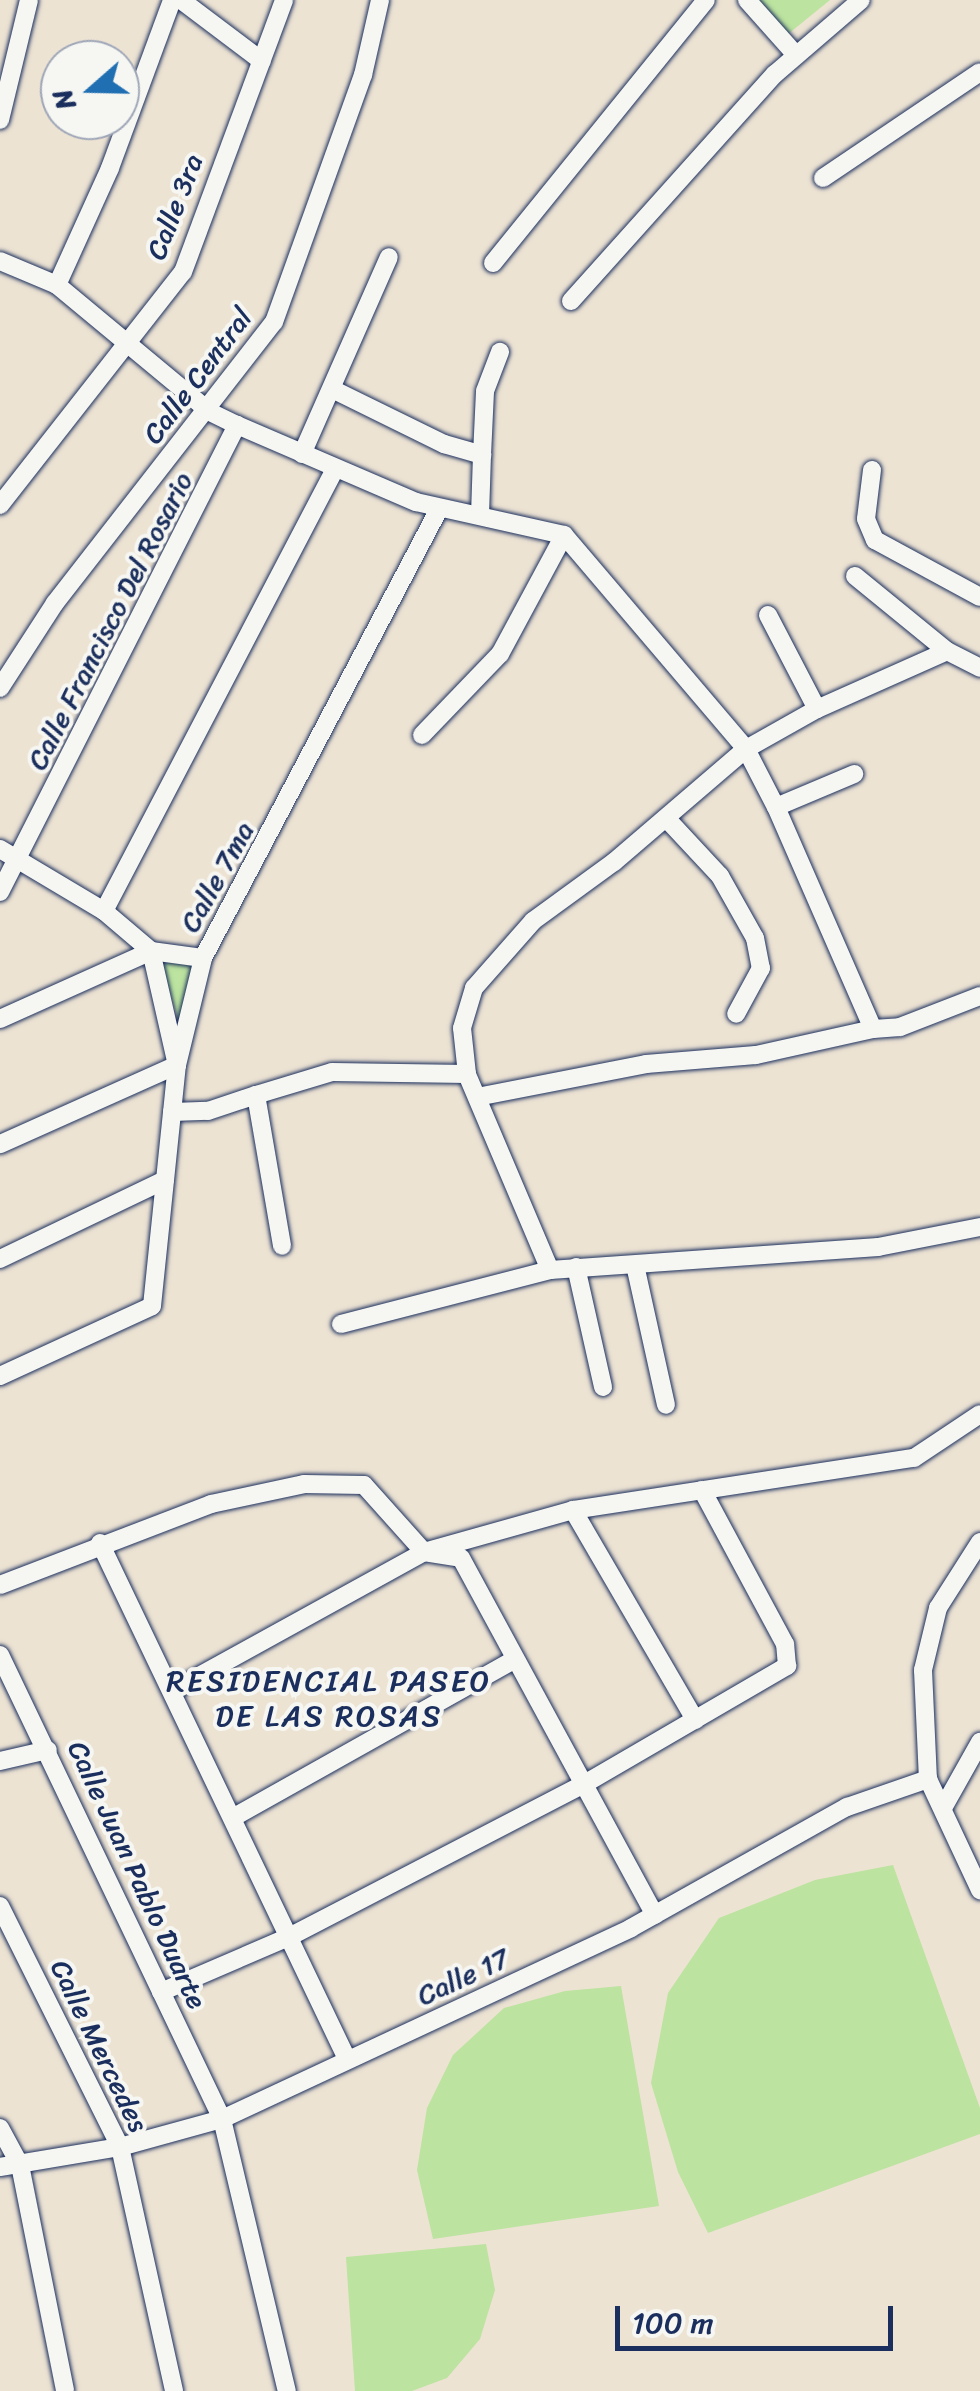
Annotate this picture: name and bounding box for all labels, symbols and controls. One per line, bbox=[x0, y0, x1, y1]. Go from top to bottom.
north arrow bbox=[40, 40, 140, 140]
text: N bbox=[37, 82, 90, 117]
street label: Calle 3ra bbox=[140, 150, 210, 264]
street label: Calle Central bbox=[136, 301, 260, 451]
street label: Calle Francisco Del Rosario bbox=[20, 465, 200, 777]
street label: Calle 7ma bbox=[173, 816, 261, 938]
district label: RESIDENCIAL PASEO DE LAS ROSAS bbox=[168, 1663, 490, 1734]
street label: Calle Juan Pablo Duarte bbox=[60, 1735, 214, 2015]
street label: Calle 17 bbox=[412, 1941, 514, 2013]
street label: Calle Mercedes bbox=[43, 1954, 155, 2138]
scale bar bbox=[620, 2286, 898, 2348]
text: 100 m bbox=[632, 2296, 714, 2350]

